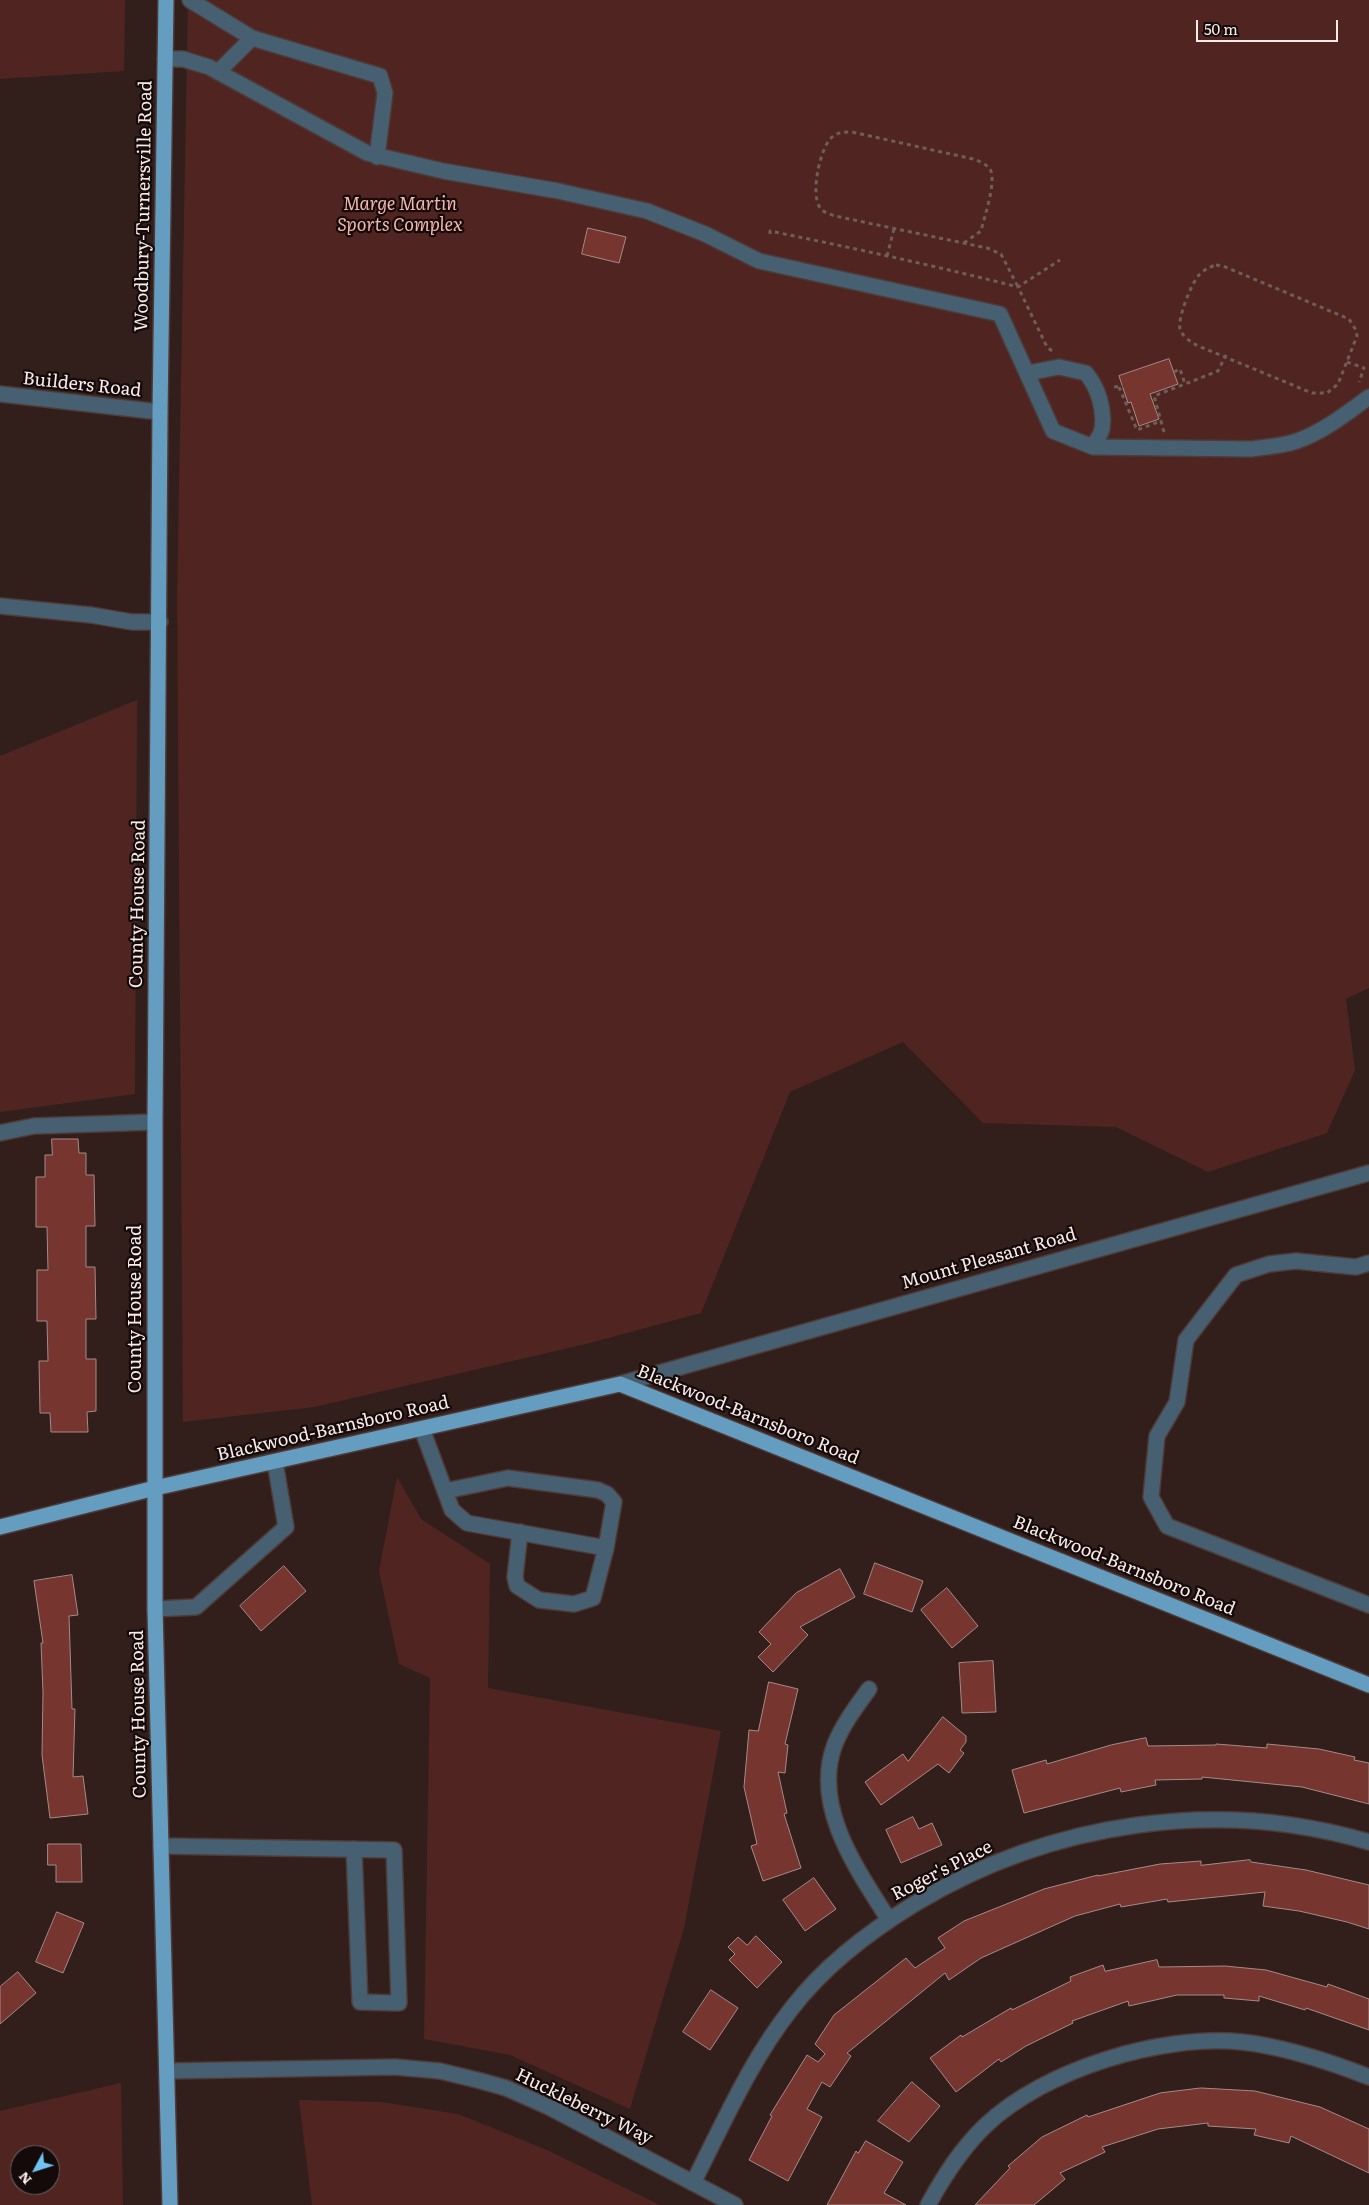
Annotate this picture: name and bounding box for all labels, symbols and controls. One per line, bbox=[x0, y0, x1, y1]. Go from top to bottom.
scale bar bbox=[1199, 10, 1342, 42]
text: 50 m bbox=[1204, 17, 1238, 40]
street label: Woodbury-Turnersville Road bbox=[131, 80, 157, 332]
park label: Marge Martin Sports Complex bbox=[337, 194, 463, 236]
street label: Builders Road bbox=[22, 368, 142, 402]
street label: County House Road bbox=[126, 820, 150, 988]
street label: Mount Pleasant Road bbox=[899, 1224, 1079, 1294]
street label: County House Road bbox=[125, 1225, 147, 1393]
street label: Blackwood-Barnsboro Road bbox=[634, 1360, 862, 1470]
street label: Blackwood-Barnsboro Road bbox=[215, 1392, 451, 1466]
street label: Blackwood-Barnsboro Road bbox=[1010, 1511, 1238, 1621]
street label: County House Road bbox=[127, 1630, 151, 1798]
street label: Roger's Place bbox=[888, 1836, 996, 1906]
street label: Huckleberry Way bbox=[512, 2064, 656, 2150]
north arrow bbox=[10, 2145, 60, 2195]
text: N bbox=[13, 2168, 36, 2190]

